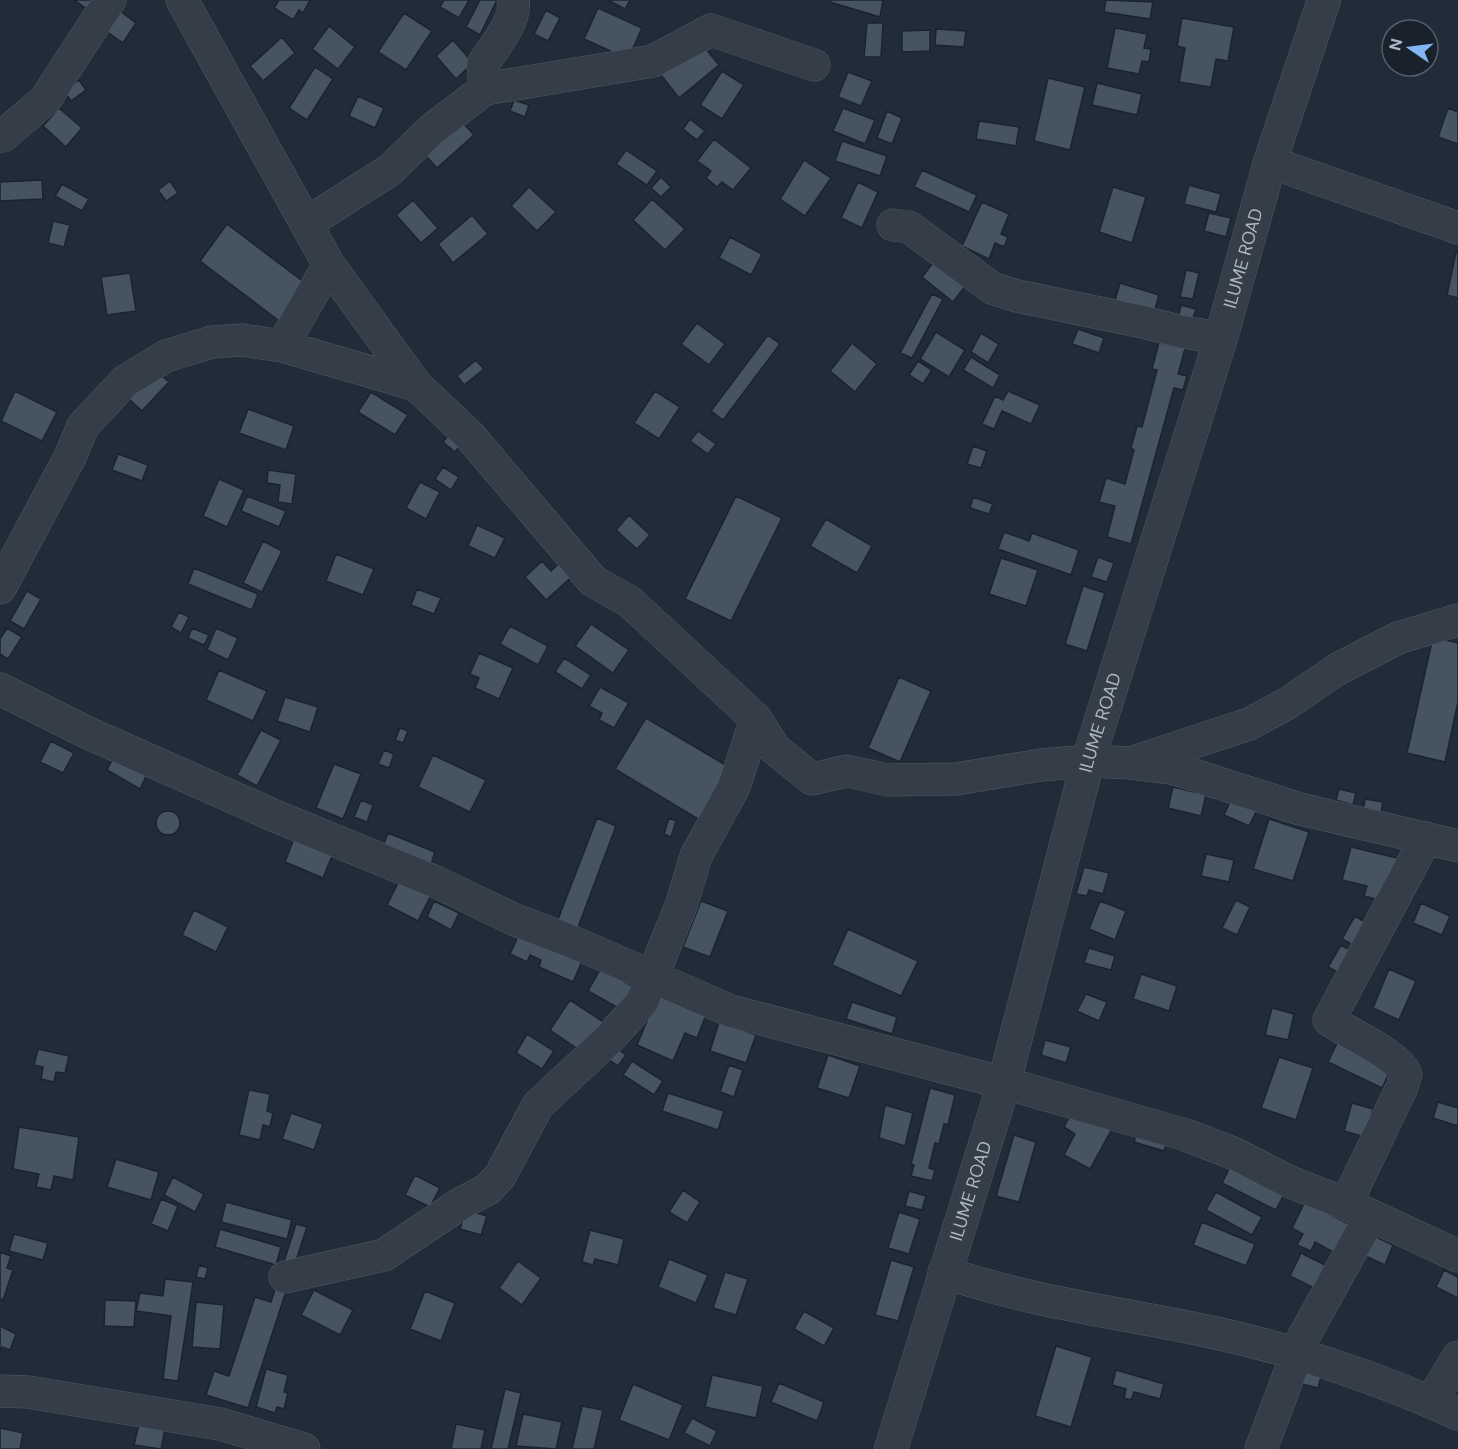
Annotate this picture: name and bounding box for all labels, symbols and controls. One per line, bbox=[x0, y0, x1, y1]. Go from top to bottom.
north arrow bbox=[1380, 18, 1440, 78]
text: N bbox=[1384, 36, 1408, 53]
street label: ILUME ROAD bbox=[1218, 205, 1269, 311]
street label: ILUME ROAD bbox=[1074, 670, 1127, 775]
street label: ILUME ROAD bbox=[944, 1138, 997, 1244]

